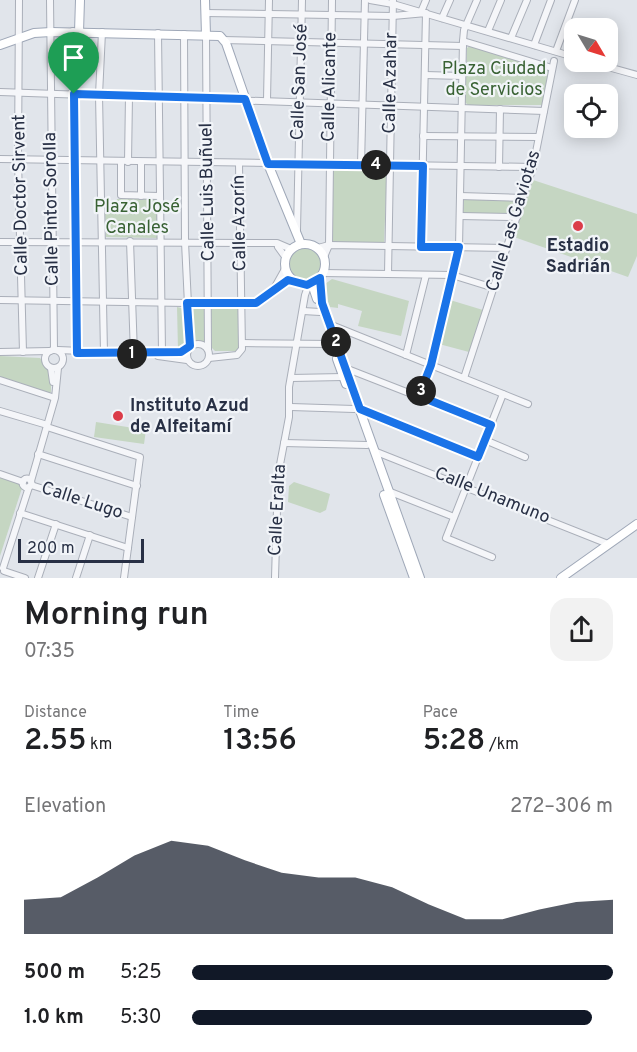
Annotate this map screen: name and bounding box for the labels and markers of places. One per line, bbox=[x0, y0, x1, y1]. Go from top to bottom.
pin bbox=[48, 32, 99, 94]
pin: 4 bbox=[361, 150, 391, 180]
marker: Estadio Sadrián bbox=[571, 219, 585, 233]
place label: Estadio Sadrián bbox=[546, 235, 610, 279]
pin: 2 bbox=[321, 327, 351, 357]
pin: 1 bbox=[117, 339, 147, 369]
pin: 3 bbox=[406, 376, 436, 406]
place label: Instituto Azud de Alfeitamí bbox=[130, 395, 249, 439]
marker: Instituto Azud de Alfeitamí bbox=[111, 409, 125, 423]

